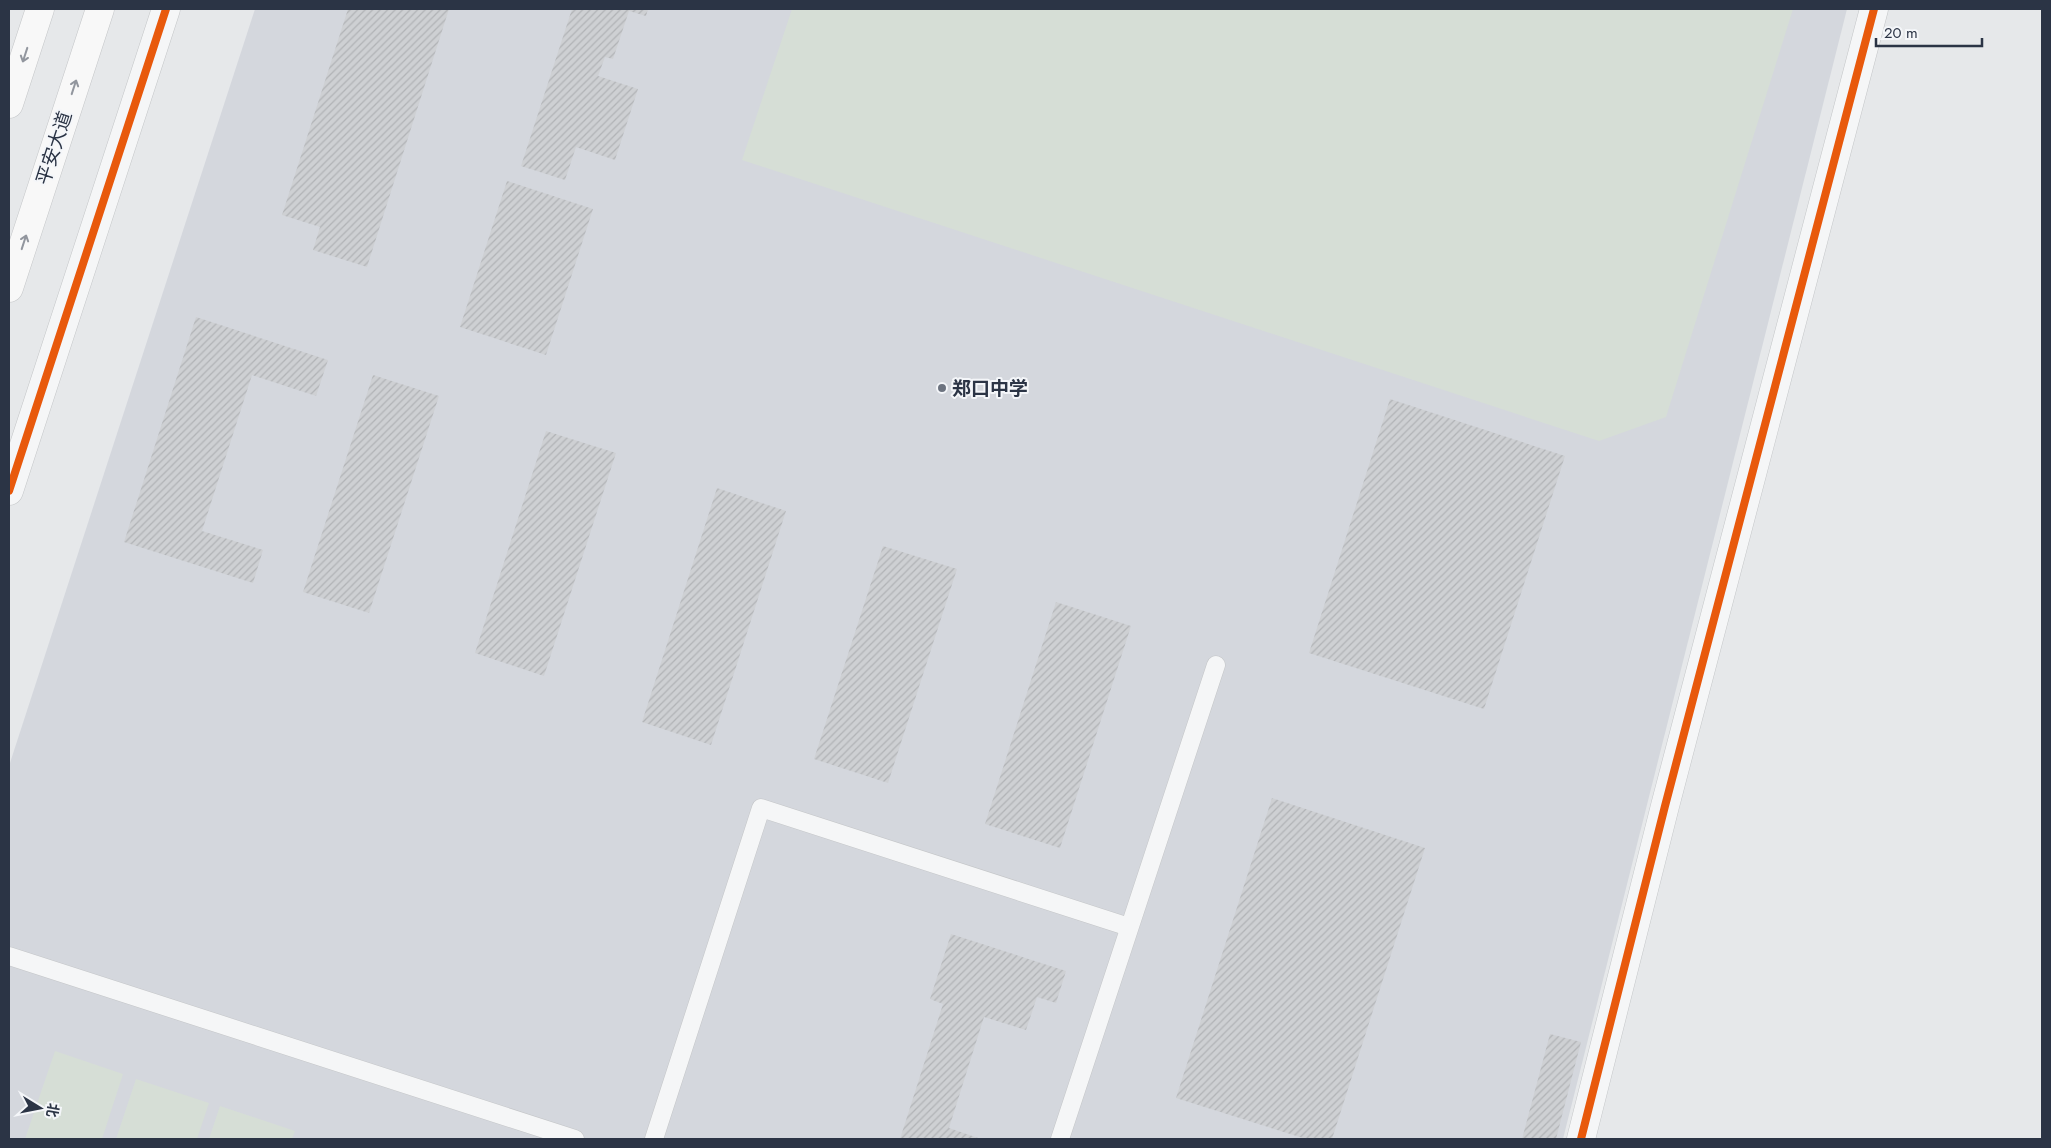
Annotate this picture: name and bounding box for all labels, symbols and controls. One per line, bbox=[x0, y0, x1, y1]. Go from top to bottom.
scale bar bbox=[1876, 15, 1982, 47]
text: 20 m bbox=[1884, 22, 1918, 44]
one-way arrow bbox=[19, 47, 29, 63]
one-way arrow bbox=[70, 80, 79, 95]
street label: 平安大道 bbox=[29, 108, 79, 188]
one-way arrow bbox=[20, 234, 29, 250]
place label: 郑口中学 bbox=[952, 375, 1028, 402]
marker: 郑口中学 bbox=[936, 382, 948, 394]
north arrow bbox=[15, 1083, 65, 1133]
text: 北 bbox=[42, 1102, 64, 1119]

